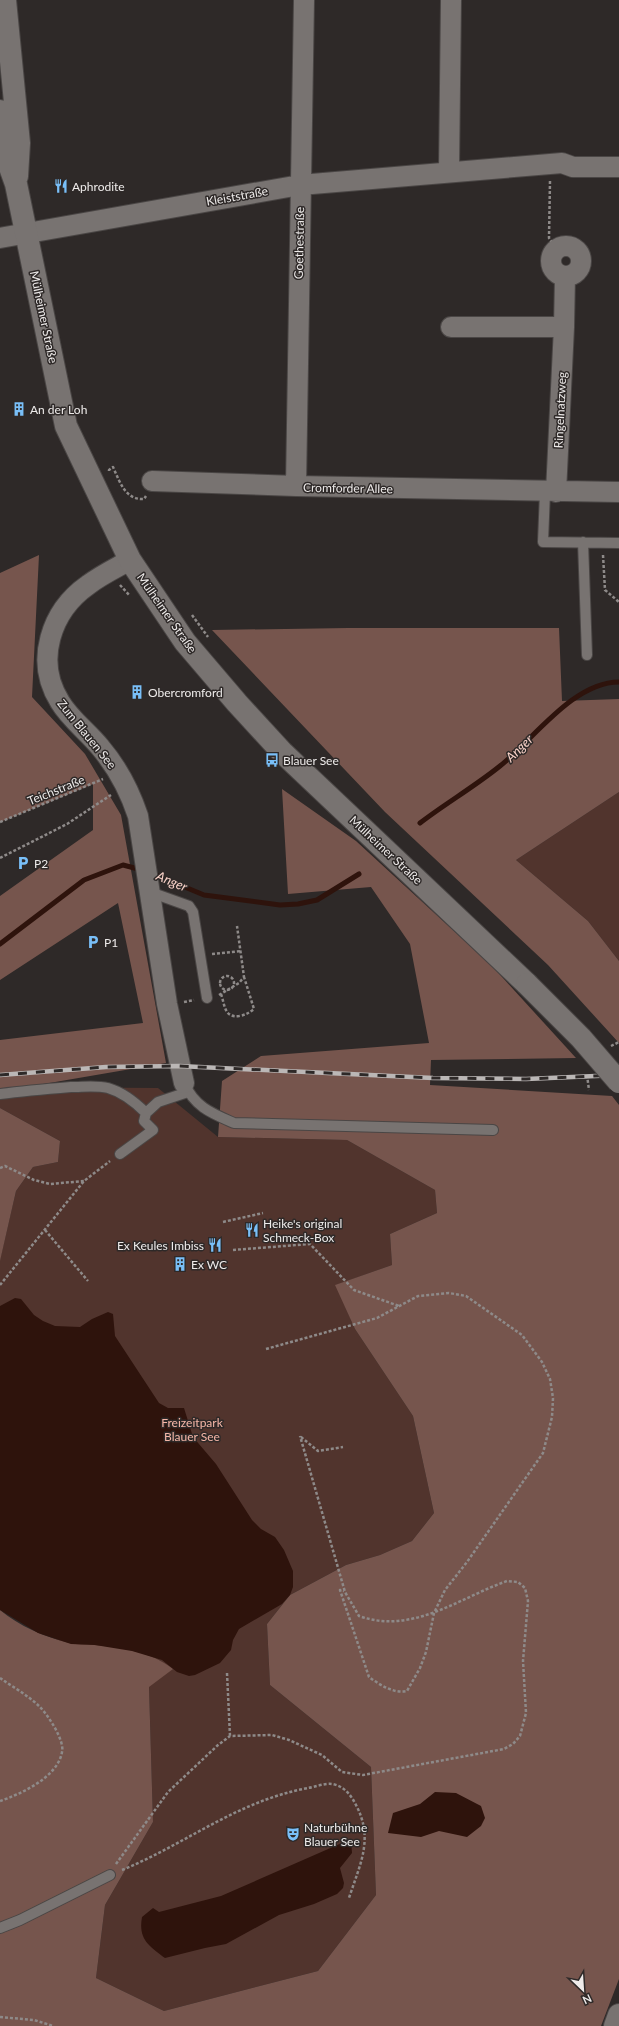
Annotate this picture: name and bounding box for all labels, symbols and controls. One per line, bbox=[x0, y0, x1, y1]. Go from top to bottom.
restaurant icon: Aphrodite bbox=[53, 178, 69, 194]
place label: Aphrodite bbox=[72, 179, 125, 194]
street label: Kleiststraße bbox=[205, 183, 269, 209]
street label: Goethestraße bbox=[291, 207, 307, 279]
street label: Mülheimer Straße bbox=[27, 269, 61, 365]
street label: Ringelnatzweg bbox=[551, 371, 569, 449]
building icon: An der Loh bbox=[11, 401, 27, 417]
place label: An der Loh bbox=[30, 402, 87, 417]
street label: Cromforder Allee bbox=[303, 480, 393, 496]
street label: Mülheimer Straße bbox=[134, 570, 200, 656]
building icon: Obercromford bbox=[129, 684, 145, 700]
place label: Obercromford bbox=[148, 685, 223, 700]
street label: Zum Blauen See bbox=[54, 696, 120, 772]
water label: Anger bbox=[501, 731, 536, 766]
bus stop icon: Blauer See bbox=[264, 752, 280, 768]
place label: Blauer See bbox=[283, 753, 339, 768]
street label: Teichstraße bbox=[25, 772, 87, 808]
street label: Mülheimer Straße bbox=[347, 812, 425, 888]
parking icon: P2 bbox=[15, 855, 31, 871]
place label: P2 bbox=[34, 856, 48, 871]
water label: Anger bbox=[153, 867, 190, 895]
parking icon: P1 bbox=[85, 934, 101, 950]
place label: P1 bbox=[104, 935, 118, 950]
place label: Heike's original Schmeck-Box bbox=[263, 1216, 342, 1245]
restaurant icon: Heike's original Schmeck-Box bbox=[244, 1222, 260, 1238]
restaurant icon: Ex Keules Imbiss bbox=[207, 1237, 223, 1253]
place label: Ex Keules Imbiss bbox=[117, 1238, 204, 1253]
building icon: Ex WC bbox=[172, 1256, 188, 1272]
place label: Ex WC bbox=[191, 1257, 227, 1272]
park label: Freizeitpark Blauer See bbox=[161, 1415, 224, 1444]
place label: Naturbühne Blauer See bbox=[304, 1820, 367, 1849]
theatre icon: Naturbühne Blauer See bbox=[285, 1826, 301, 1842]
north arrow bbox=[563, 1970, 603, 2010]
text: N bbox=[581, 1992, 594, 2007]

